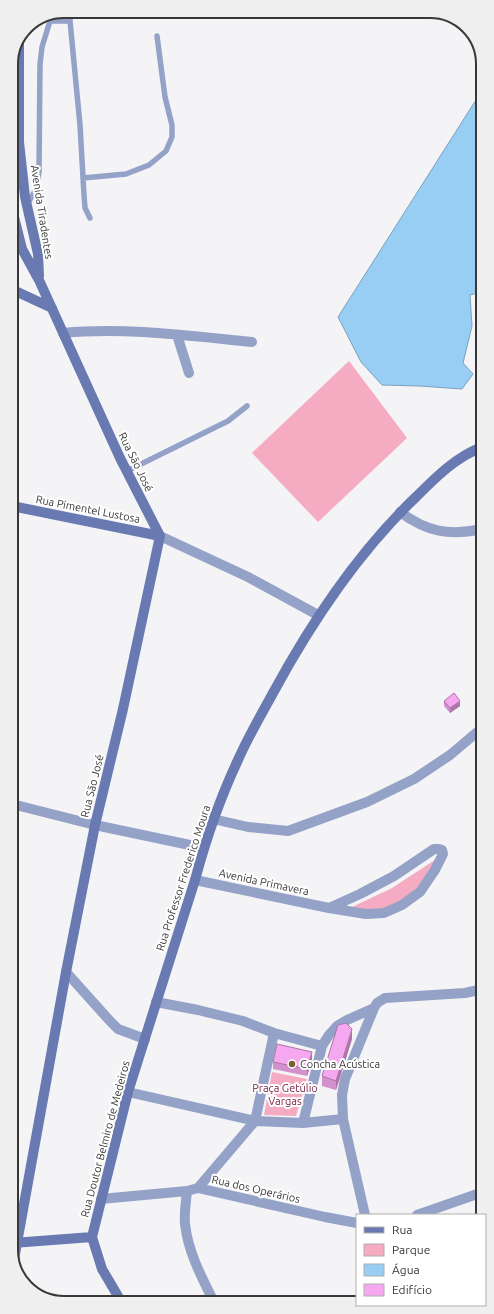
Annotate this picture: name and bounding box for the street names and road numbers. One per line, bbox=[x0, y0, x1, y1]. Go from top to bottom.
street label: Avenida Tiradentes bbox=[29, 164, 55, 260]
street label: Rua São José bbox=[116, 430, 156, 494]
street label: Rua Pimentel Lustosa bbox=[35, 493, 141, 525]
street label: Rua São José bbox=[78, 753, 106, 819]
street label: Rua Professor Frederico Moura bbox=[154, 804, 212, 952]
street label: Avenida Primavera bbox=[218, 867, 310, 897]
street label: Rua Doutor Belmiro de Medeiros bbox=[78, 1059, 132, 1219]
street label: Rua dos Operários bbox=[211, 1173, 302, 1205]

